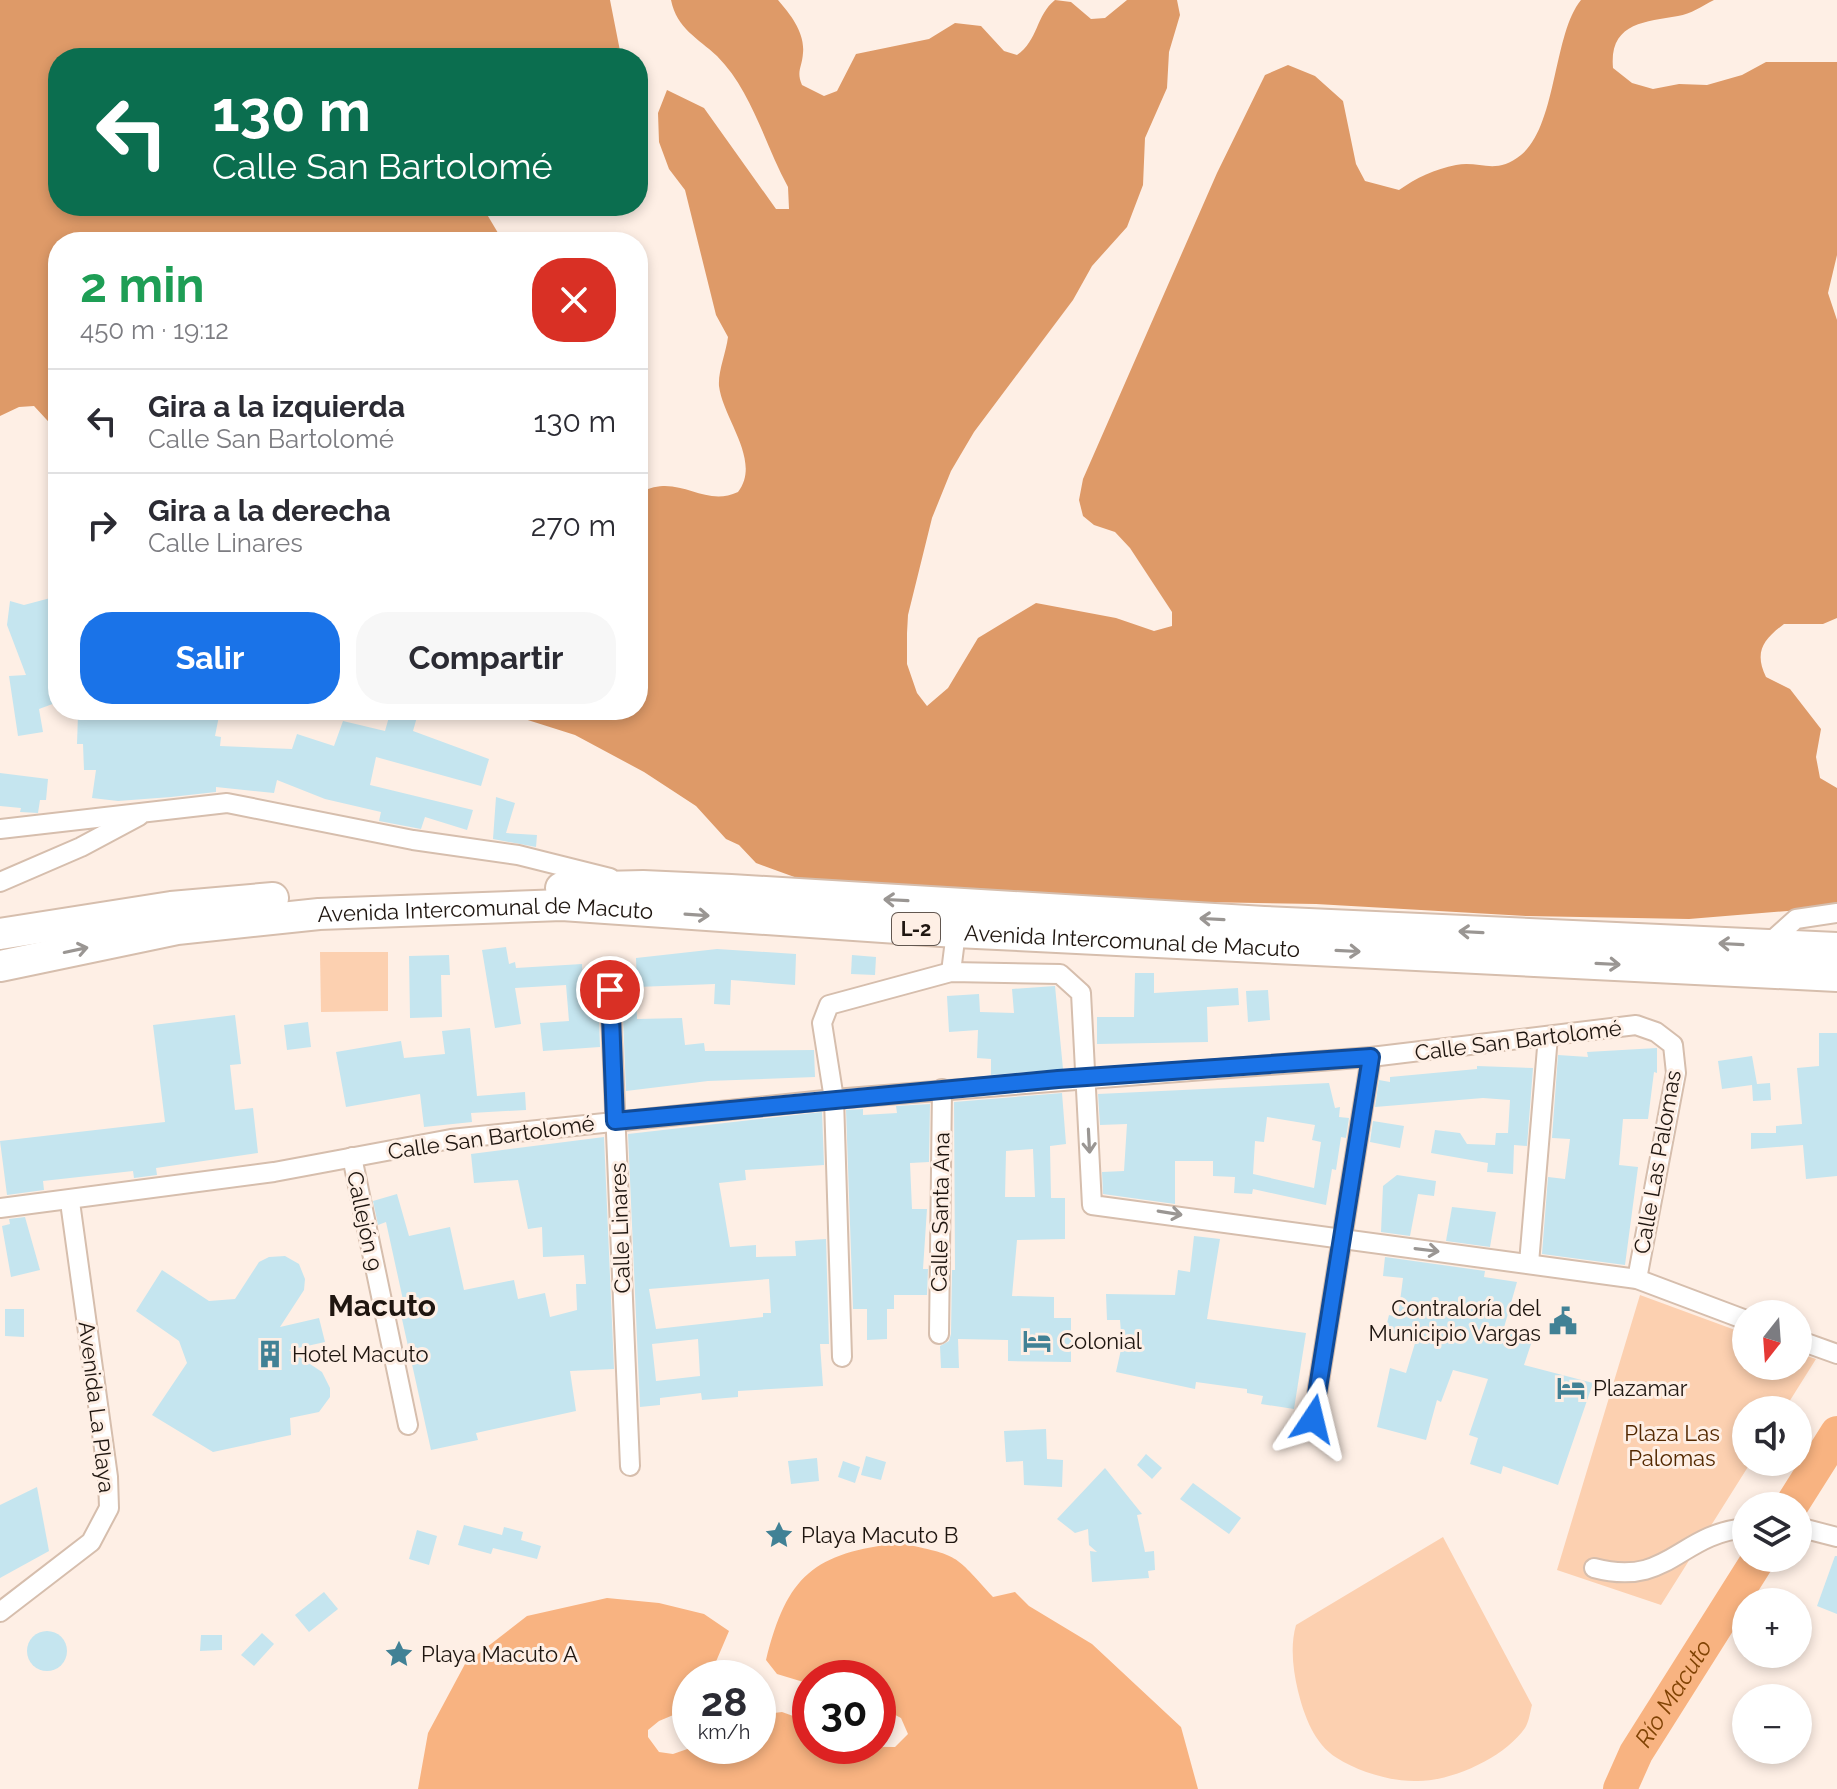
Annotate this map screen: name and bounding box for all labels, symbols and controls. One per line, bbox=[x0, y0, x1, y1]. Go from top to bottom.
text: 130 m bbox=[212, 78, 371, 144]
icon: left bbox=[80, 80, 184, 184]
text: Calle San Bartolomé bbox=[212, 145, 553, 187]
text: 2 min bbox=[80, 257, 205, 313]
button: close bbox=[532, 258, 616, 342]
text: 450 m · 19:12 bbox=[80, 315, 229, 345]
text: Gira a la izquierda bbox=[148, 389, 405, 424]
icon: left bbox=[80, 399, 124, 443]
text: 130 m bbox=[534, 404, 616, 439]
text: Calle San Bartolomé bbox=[148, 424, 394, 454]
text: Gira a la derecha bbox=[148, 493, 391, 528]
icon: right bbox=[80, 503, 124, 547]
text: 270 m bbox=[531, 508, 616, 543]
text: Calle Linares bbox=[148, 528, 303, 558]
button: Salir bbox=[80, 612, 340, 704]
button: Compartir bbox=[356, 612, 616, 704]
street label: Avenida Intercomunal de Macuto bbox=[317, 892, 654, 927]
one-way arrow bbox=[883, 892, 910, 907]
one-way arrow bbox=[683, 908, 710, 923]
one-way arrow bbox=[1199, 911, 1226, 926]
road number: L-2 bbox=[892, 913, 940, 945]
street label: Avenida Intercomunal de Macuto bbox=[964, 919, 1301, 962]
one-way arrow bbox=[1458, 924, 1485, 939]
one-way arrow bbox=[1718, 936, 1745, 951]
one-way arrow bbox=[63, 942, 89, 957]
one-way arrow bbox=[1334, 944, 1361, 959]
pin bbox=[576, 956, 644, 1024]
one-way arrow bbox=[1594, 957, 1621, 972]
icon: arrive bbox=[588, 968, 632, 1012]
street label: Calle San Bartolomé bbox=[1413, 1014, 1623, 1066]
street label: Calle Las Palomas bbox=[1628, 1068, 1686, 1256]
street label: Calle San Bartolomé bbox=[386, 1110, 596, 1164]
one-way arrow bbox=[1082, 1127, 1097, 1154]
street label: Calle Santa Ana bbox=[926, 1132, 954, 1292]
street label: Calle Linares bbox=[605, 1162, 635, 1294]
street label: Callejón 9 bbox=[342, 1169, 388, 1273]
one-way arrow bbox=[1156, 1206, 1182, 1221]
one-way arrow bbox=[1414, 1243, 1439, 1258]
district label: Macuto bbox=[328, 1288, 436, 1323]
place label: Contraloría del Municipio Vargas bbox=[1368, 1295, 1541, 1346]
north arrow bbox=[1732, 1300, 1812, 1380]
map controls bbox=[1732, 1300, 1812, 1764]
public building icon: Contraloría del Municipio Vargas bbox=[1548, 1306, 1578, 1336]
street label: Avenida La Playa bbox=[74, 1320, 120, 1494]
hotel icon: Colonial bbox=[1022, 1326, 1052, 1356]
place label: Colonial bbox=[1059, 1328, 1142, 1354]
building icon: Hotel Macuto bbox=[255, 1339, 285, 1369]
place label: Hotel Macuto bbox=[292, 1341, 429, 1367]
hotel icon: Plazamar bbox=[1556, 1373, 1586, 1403]
place label: Plazamar bbox=[1593, 1375, 1688, 1401]
position arrow bbox=[1271, 1377, 1355, 1461]
button: sound bbox=[1732, 1396, 1812, 1476]
park label: Plaza Las Palomas bbox=[1624, 1420, 1720, 1471]
button: layers bbox=[1732, 1492, 1812, 1572]
place icon: Playa Macuto B bbox=[764, 1520, 794, 1550]
place label: Playa Macuto B bbox=[801, 1522, 958, 1548]
button: + bbox=[1732, 1588, 1812, 1668]
water label: Río Macuto bbox=[1629, 1634, 1718, 1752]
place icon: Playa Macuto A bbox=[384, 1639, 414, 1669]
place label: Playa Macuto A bbox=[421, 1641, 578, 1667]
speed limit sign: 30 bbox=[792, 1660, 896, 1764]
text: 28 bbox=[701, 1678, 747, 1725]
button: − bbox=[1732, 1684, 1812, 1764]
text: km/h bbox=[698, 1720, 750, 1744]

